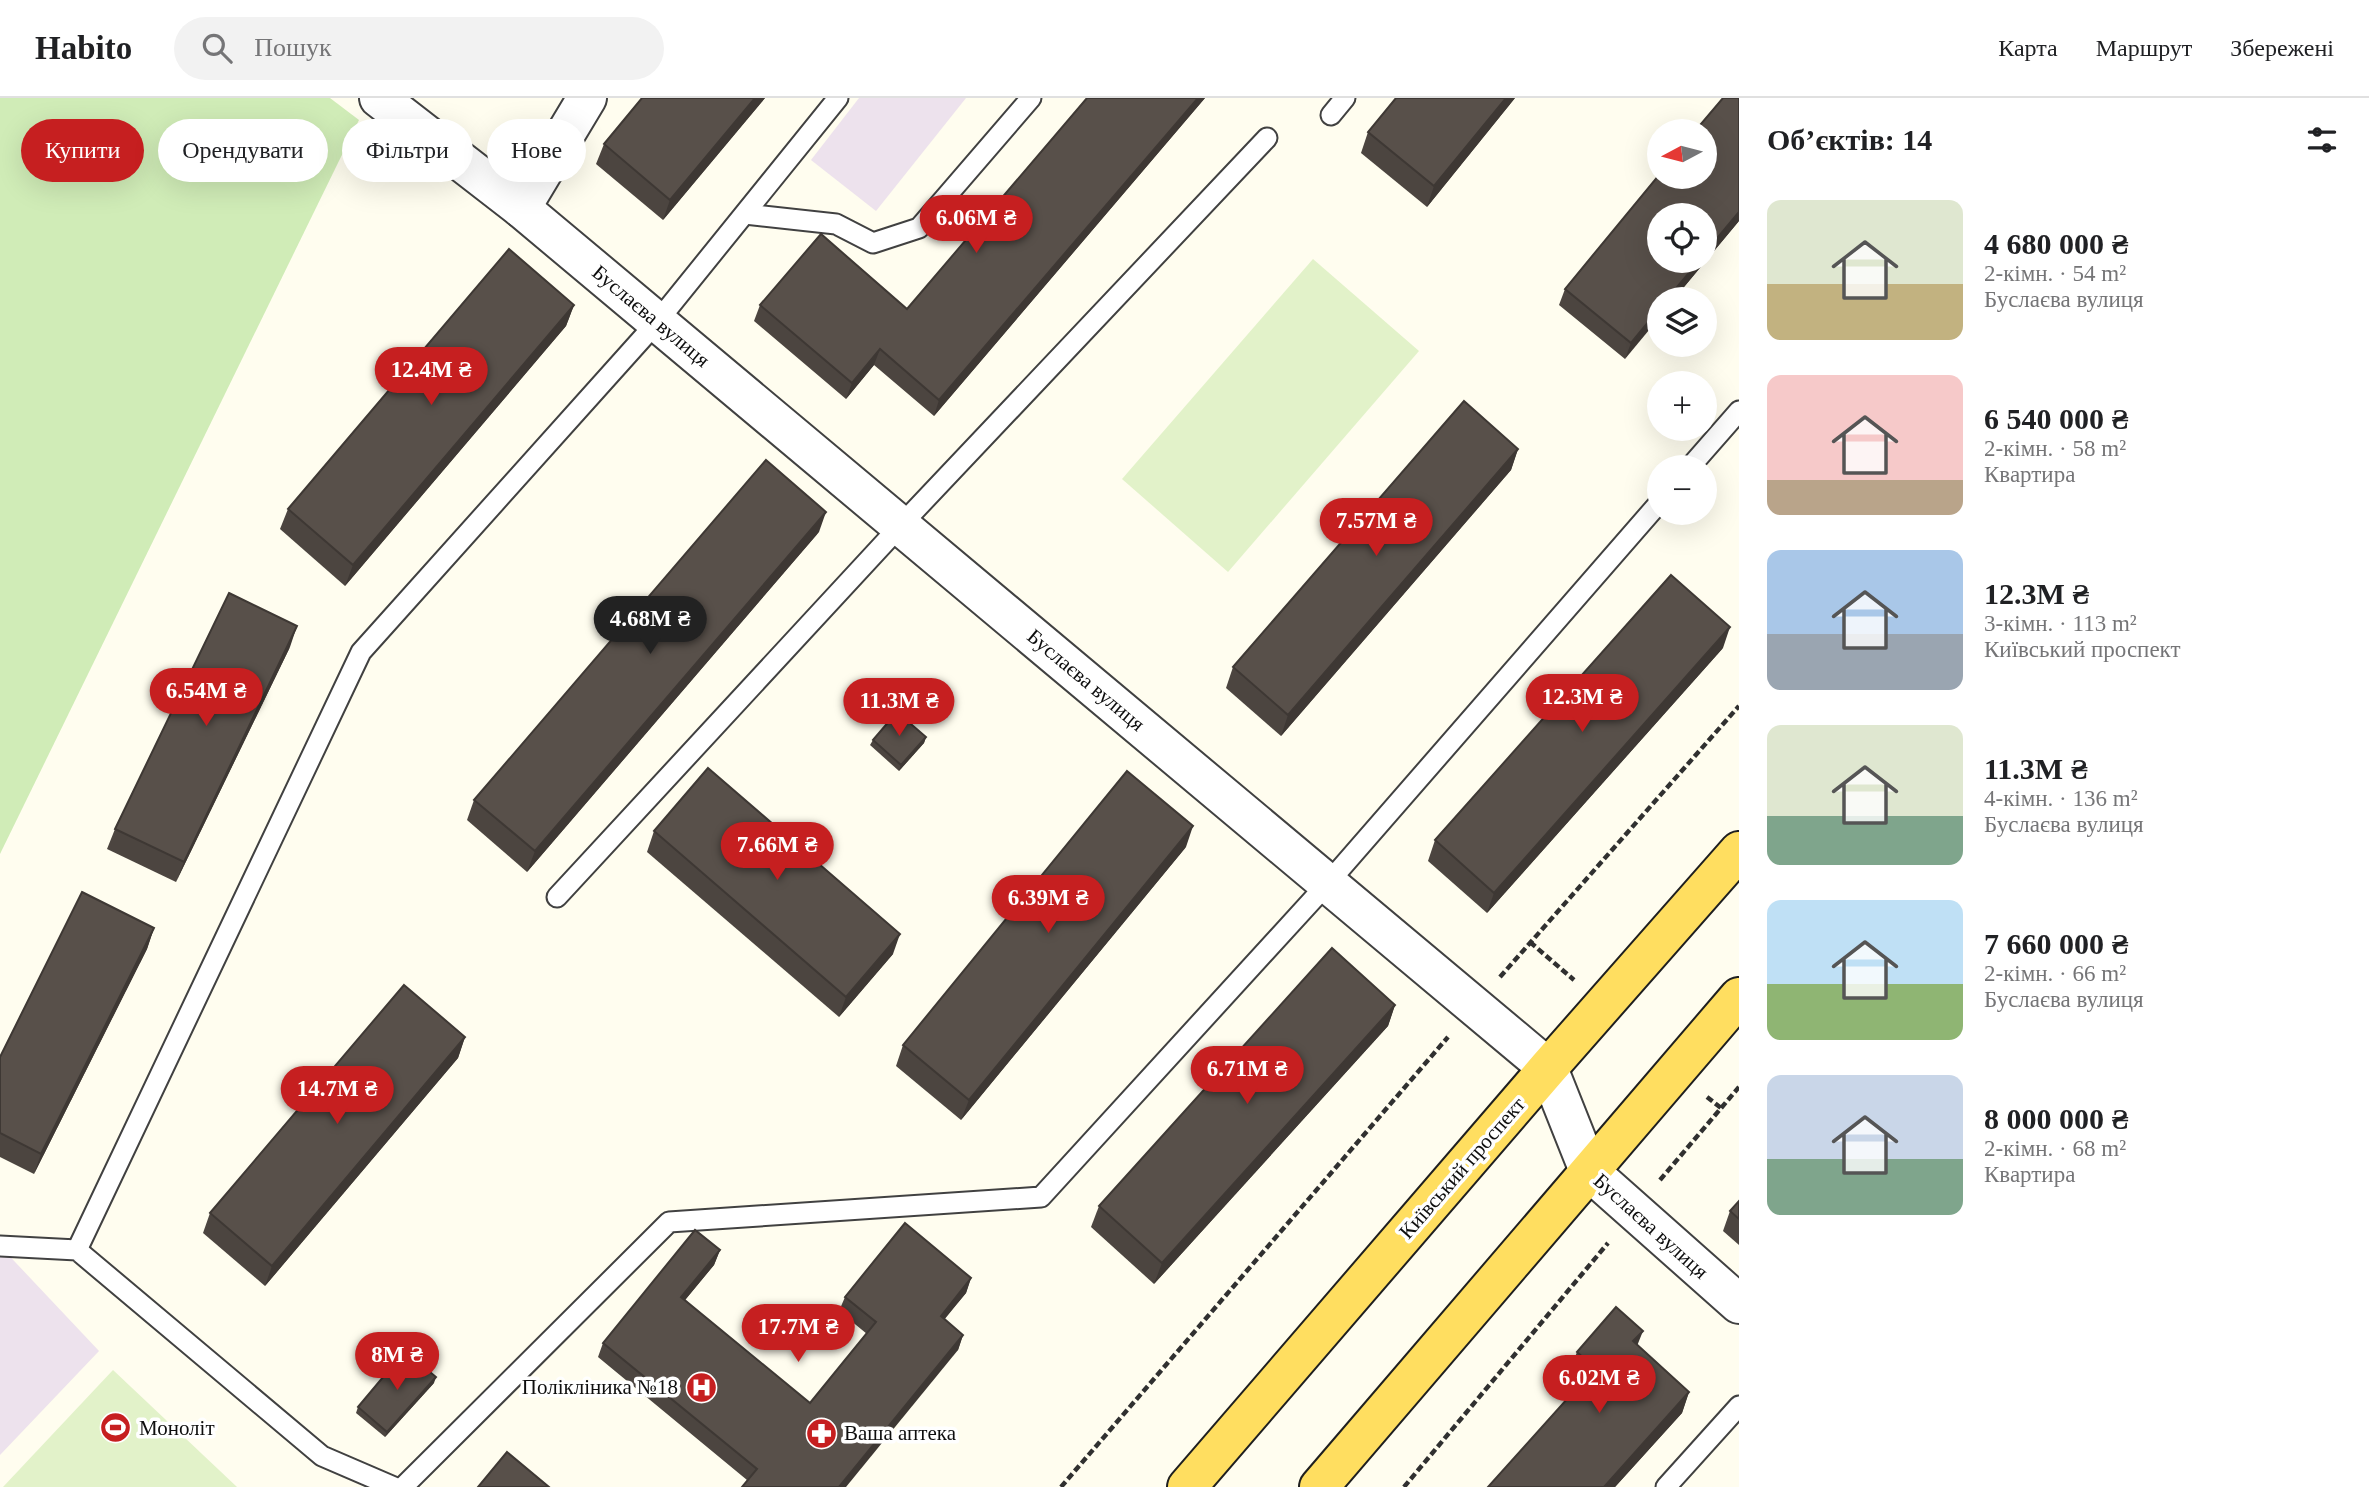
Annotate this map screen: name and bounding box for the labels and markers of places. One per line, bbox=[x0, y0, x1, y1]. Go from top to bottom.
pin: 6.06M ₴ bbox=[911, 195, 1041, 255]
pin: 12.4M ₴ bbox=[366, 348, 496, 407]
pin: 7.57M ₴ bbox=[1311, 498, 1441, 558]
pin: 4.68M ₴ bbox=[585, 596, 715, 656]
pin: 6.54M ₴ bbox=[141, 668, 271, 728]
pin: 12.3M ₴ bbox=[1517, 674, 1647, 734]
pin: 11.3M ₴ bbox=[834, 678, 964, 738]
pin: 7.66M ₴ bbox=[712, 822, 842, 882]
pin: 6.39M ₴ bbox=[983, 876, 1113, 935]
pin: 6.71M ₴ bbox=[1182, 1046, 1312, 1106]
pin: 14.7M ₴ bbox=[272, 1066, 402, 1126]
pin: 17.7M ₴ bbox=[733, 1304, 863, 1364]
pin: 8M ₴ bbox=[356, 1332, 438, 1392]
pin: 6.02M ₴ bbox=[1534, 1356, 1664, 1415]
hospital icon: Полікліника №18 bbox=[684, 1370, 718, 1404]
place label: Полікліника №18 bbox=[522, 1375, 678, 1399]
sports icon: Моноліт bbox=[99, 1411, 133, 1445]
place label: Моноліт bbox=[139, 1416, 215, 1440]
pharmacy icon: Ваша аптека bbox=[804, 1416, 838, 1450]
place label: Ваша аптека bbox=[844, 1421, 957, 1445]

